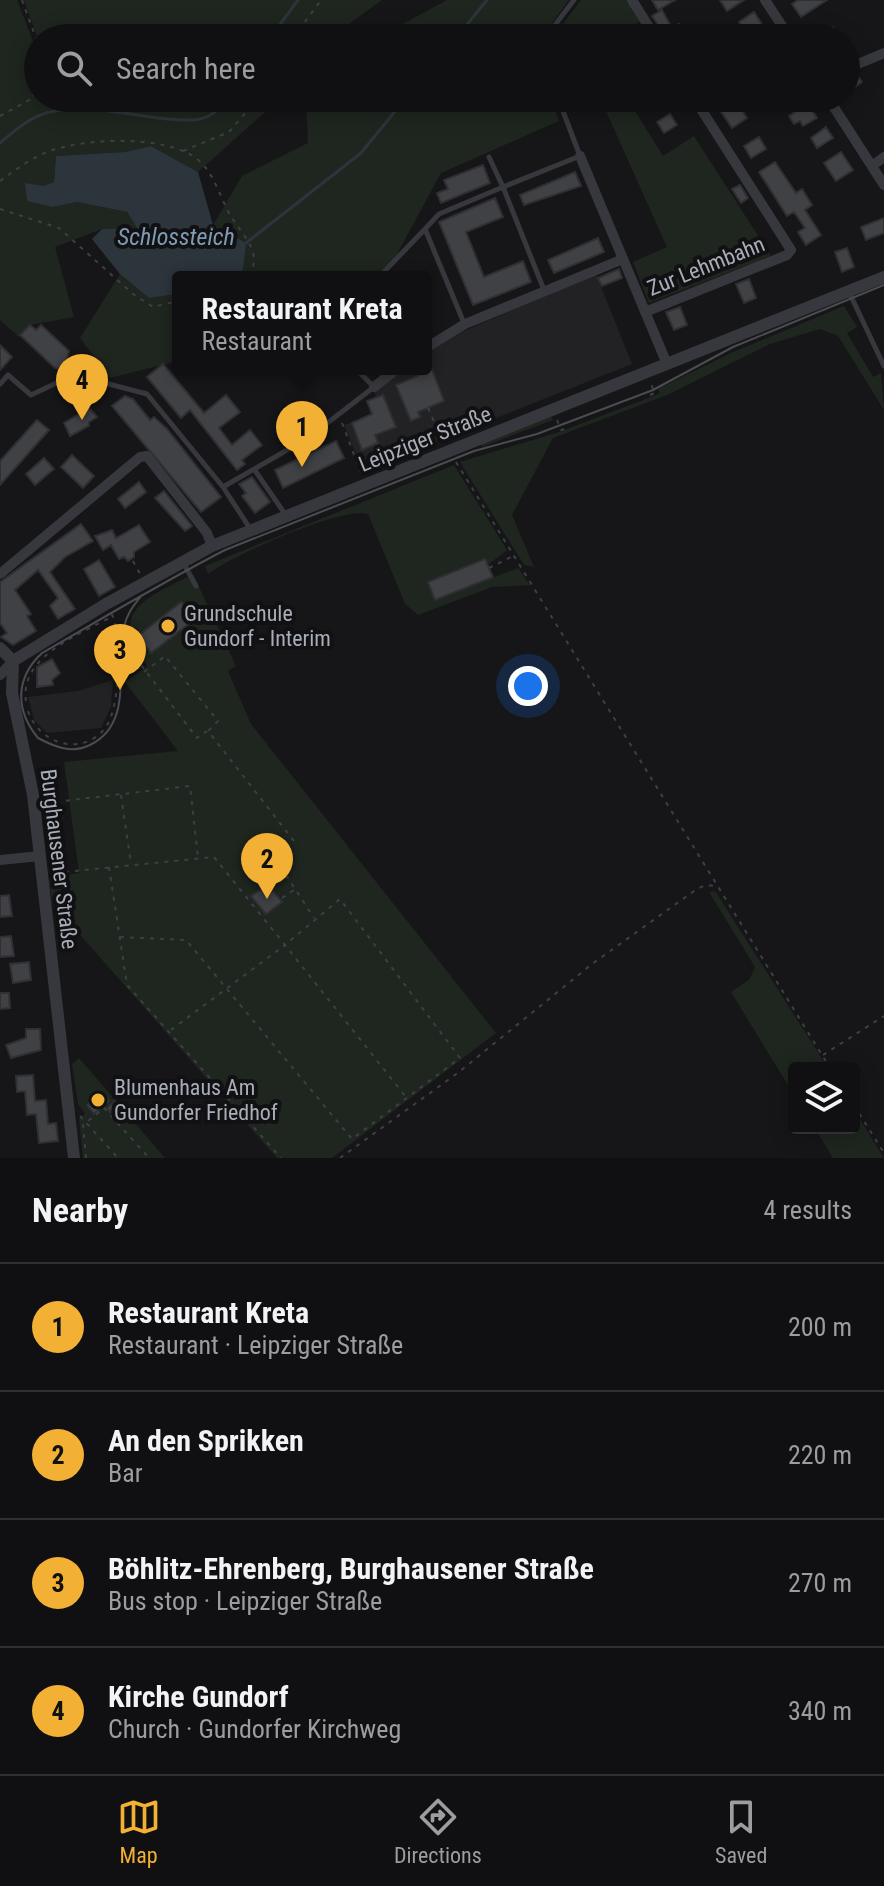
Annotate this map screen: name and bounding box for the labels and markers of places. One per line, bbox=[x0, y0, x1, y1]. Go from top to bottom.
pin: 4 bbox=[56, 354, 108, 420]
pin: 1 bbox=[276, 401, 328, 467]
place label: Grundschule Gundorf - Interim bbox=[184, 601, 331, 651]
marker: Grundschule Gundorf - Interim bbox=[159, 617, 177, 635]
pin: 3 bbox=[94, 624, 146, 690]
pin: 2 bbox=[241, 833, 293, 899]
place label: Blumenhaus Am Gundorfer Friedhof bbox=[114, 1075, 278, 1125]
marker: Blumenhaus Am Gundorfer Friedhof bbox=[89, 1091, 107, 1109]

